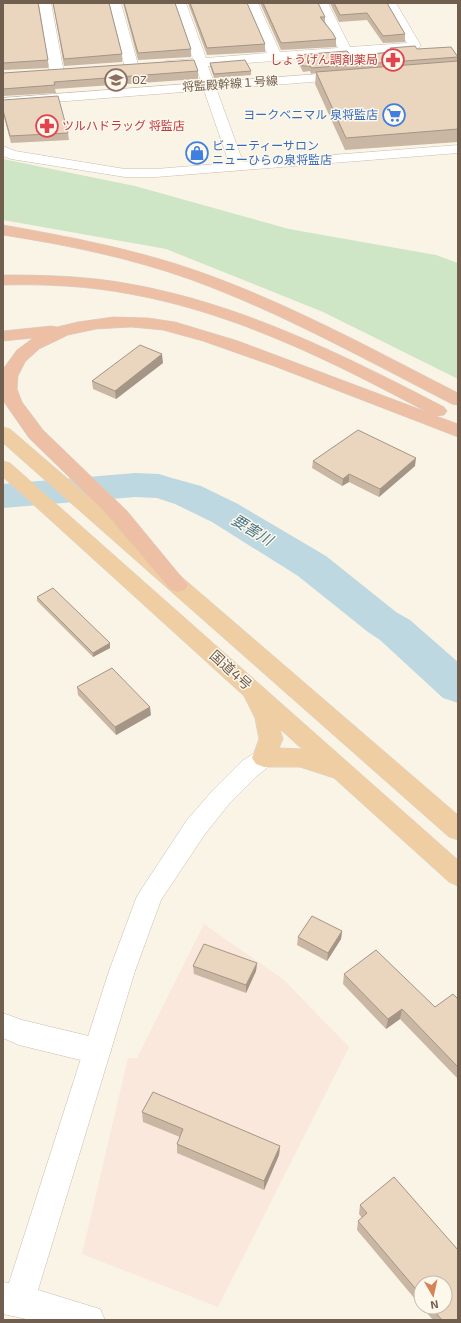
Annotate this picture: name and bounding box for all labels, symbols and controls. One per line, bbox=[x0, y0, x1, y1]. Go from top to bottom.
pharmacy icon: しょうげん調剤薬局 bbox=[380, 47, 406, 73]
place label: しょうげん調剤薬局 bbox=[270, 52, 378, 66]
school or university icon: OZ bbox=[103, 67, 129, 93]
place label: OZ bbox=[132, 72, 147, 86]
street label: 将監殿幹線１号線 bbox=[182, 73, 278, 93]
supermarket icon: ヨークベニマル 泉将監店 bbox=[381, 102, 407, 128]
place label: ヨークベニマル 泉将監店 bbox=[243, 107, 378, 121]
pharmacy icon: ツルハドラッグ 将監店 bbox=[34, 113, 60, 139]
place label: ツルハドラッグ 将監店 bbox=[62, 118, 185, 132]
place label: ビューティーサロン ニューひらの泉将監店 bbox=[212, 138, 332, 166]
shop icon: ビューティーサロン ニューひらの泉将監店 bbox=[184, 140, 210, 166]
water label: 要害川 bbox=[229, 510, 278, 549]
street label: 国道4号 bbox=[207, 646, 256, 693]
north arrow bbox=[413, 1275, 453, 1315]
text: N bbox=[430, 1298, 440, 1312]

